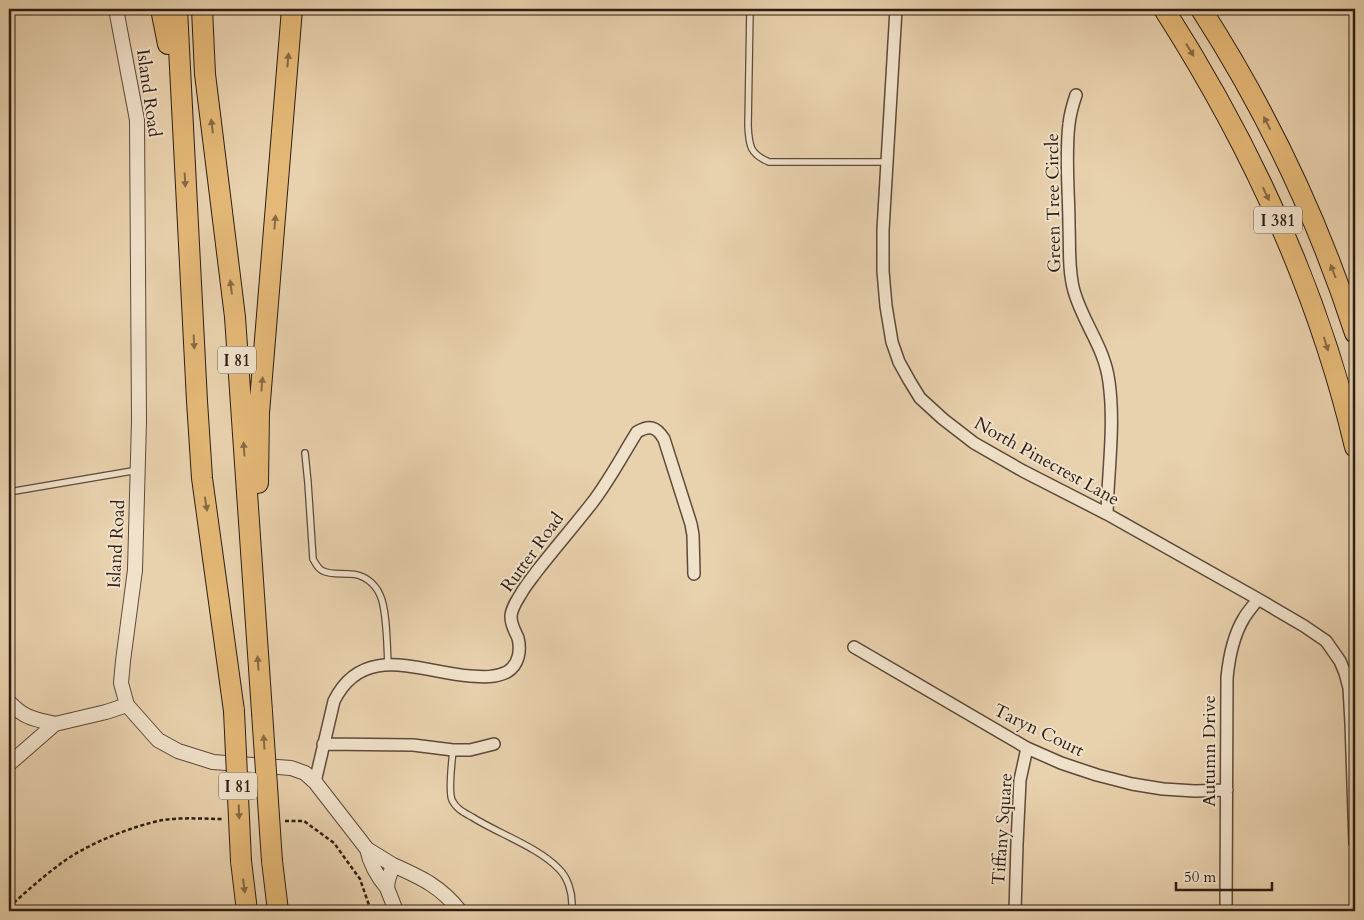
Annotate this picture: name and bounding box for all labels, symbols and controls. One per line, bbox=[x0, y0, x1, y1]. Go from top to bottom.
one-way arrow bbox=[1186, 43, 1195, 56]
street label: Island Road bbox=[130, 47, 167, 139]
one-way arrow bbox=[284, 52, 292, 68]
one-way arrow bbox=[1263, 115, 1271, 130]
one-way arrow bbox=[207, 117, 215, 133]
street label: Green Tree Circle bbox=[1040, 133, 1067, 273]
one-way arrow bbox=[182, 172, 190, 188]
one-way arrow bbox=[1262, 187, 1270, 201]
road number: I 381 bbox=[1254, 206, 1302, 234]
one-way arrow bbox=[271, 214, 279, 230]
one-way arrow bbox=[1329, 264, 1337, 278]
one-way arrow bbox=[227, 279, 235, 295]
one-way arrow bbox=[190, 334, 198, 350]
one-way arrow bbox=[1323, 337, 1331, 352]
road number: I 81 bbox=[218, 346, 256, 374]
one-way arrow bbox=[258, 376, 266, 392]
street label: North Pinecrest Lane bbox=[970, 411, 1124, 512]
one-way arrow bbox=[239, 441, 247, 457]
one-way arrow bbox=[202, 496, 210, 512]
street label: Island Road bbox=[102, 499, 131, 589]
street label: Rutter Road bbox=[495, 507, 570, 597]
one-way arrow bbox=[254, 655, 262, 671]
street label: Autumn Drive bbox=[1197, 695, 1222, 807]
street label: Taryn Court bbox=[989, 698, 1088, 763]
one-way arrow bbox=[259, 734, 267, 750]
road number: I 81 bbox=[219, 772, 257, 799]
street label: Tiffany Square bbox=[986, 772, 1019, 886]
one-way arrow bbox=[235, 804, 243, 820]
scale bar bbox=[1176, 860, 1273, 892]
text: 50 m bbox=[1184, 867, 1216, 887]
one-way arrow bbox=[240, 878, 248, 894]

